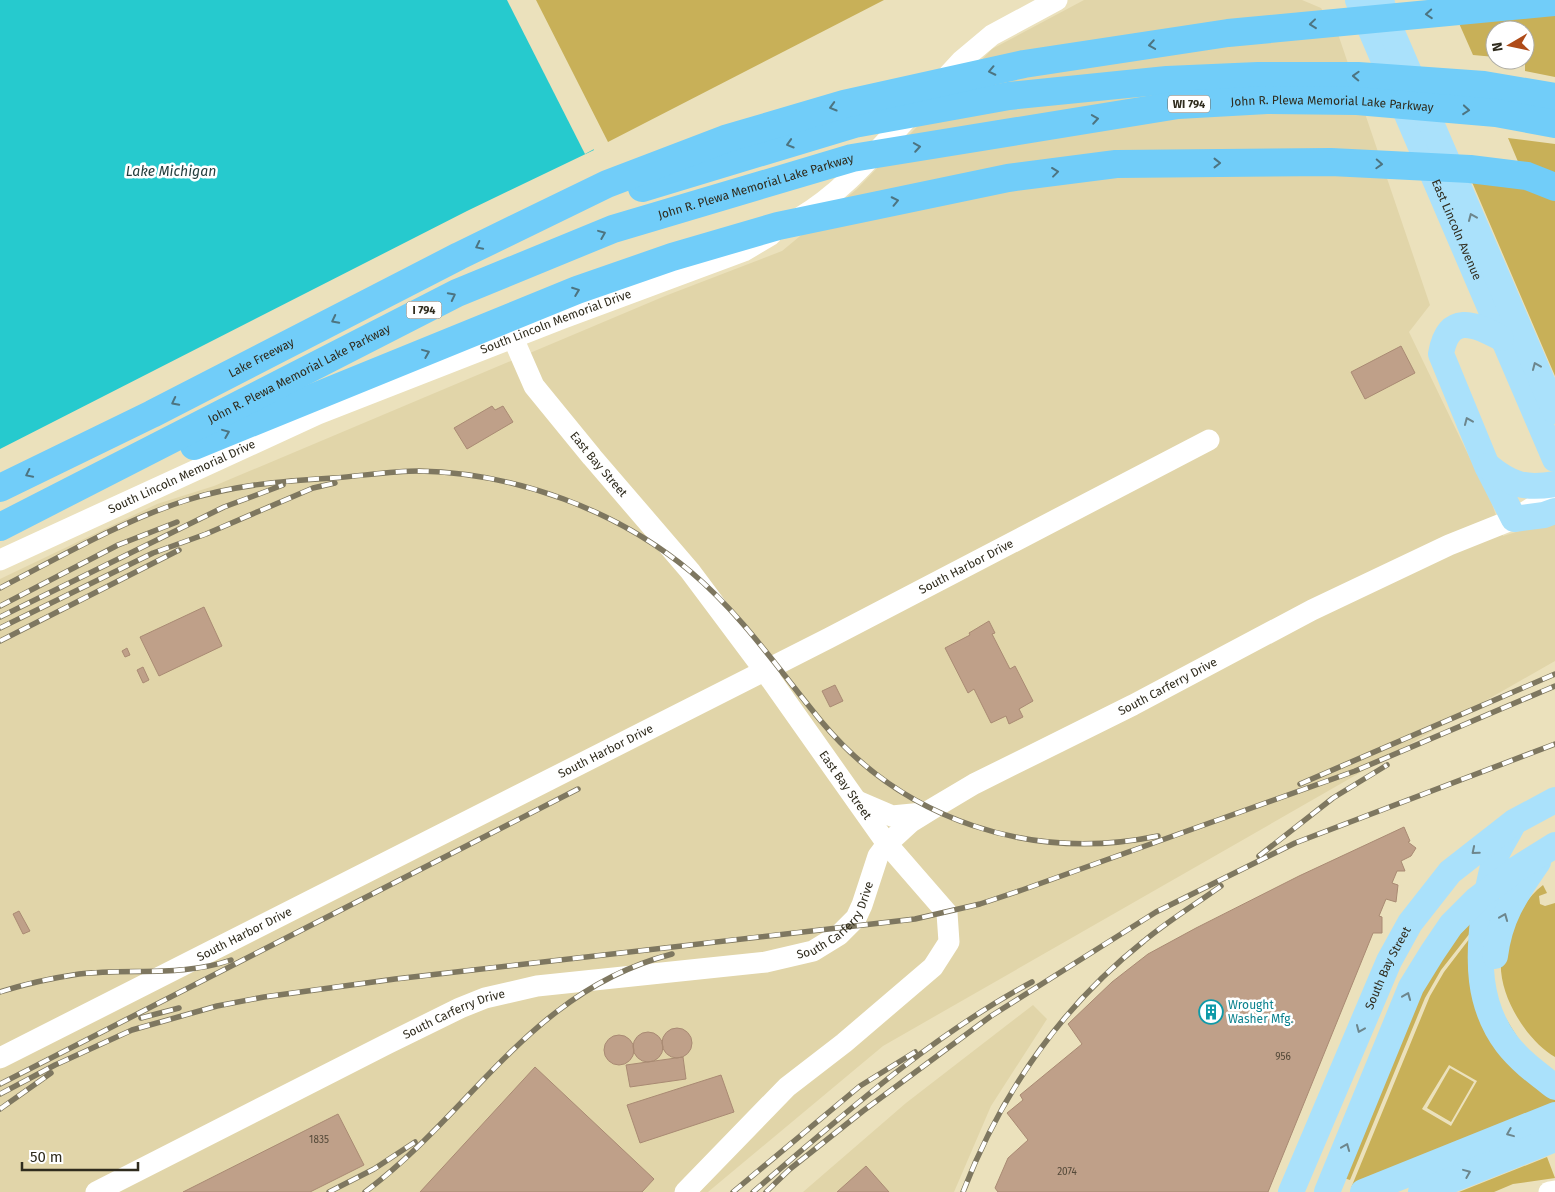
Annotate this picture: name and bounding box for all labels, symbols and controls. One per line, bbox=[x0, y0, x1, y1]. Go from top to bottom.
one-way arrow bbox=[1425, 8, 1433, 19]
one-way arrow bbox=[1309, 18, 1317, 29]
north arrow bbox=[1485, 20, 1535, 70]
one-way arrow bbox=[1148, 39, 1157, 49]
text: N bbox=[1489, 41, 1507, 53]
one-way arrow bbox=[987, 65, 996, 76]
one-way arrow bbox=[1352, 71, 1360, 81]
street label: John R. Plewa Memorial Lake Parkway bbox=[1230, 93, 1434, 115]
road number: WI 794 bbox=[1168, 96, 1210, 112]
one-way arrow bbox=[830, 102, 838, 112]
one-way arrow bbox=[1462, 105, 1470, 116]
one-way arrow bbox=[1091, 114, 1099, 124]
one-way arrow bbox=[787, 138, 795, 148]
one-way arrow bbox=[913, 143, 922, 153]
street label: John R. Plewa Memorial Lake Parkway bbox=[656, 151, 855, 222]
one-way arrow bbox=[1214, 158, 1221, 168]
one-way arrow bbox=[1375, 159, 1383, 170]
water label: Lake Michigan bbox=[126, 163, 216, 180]
one-way arrow bbox=[1051, 167, 1059, 178]
street label: East Lincoln Avenue bbox=[1429, 177, 1484, 282]
one-way arrow bbox=[891, 197, 899, 207]
one-way arrow bbox=[1468, 213, 1478, 222]
one-way arrow bbox=[597, 229, 606, 240]
one-way arrow bbox=[475, 240, 484, 250]
one-way arrow bbox=[571, 286, 579, 296]
street label: South Lincoln Memorial Drive bbox=[478, 287, 633, 357]
one-way arrow bbox=[446, 292, 455, 302]
road number: I 794 bbox=[406, 302, 442, 318]
one-way arrow bbox=[331, 314, 340, 324]
street label: John R. Plewa Memorial Lake Parkway bbox=[205, 321, 393, 426]
street label: Lake Freeway bbox=[226, 335, 297, 380]
one-way arrow bbox=[421, 349, 429, 359]
one-way arrow bbox=[1531, 362, 1542, 371]
one-way arrow bbox=[171, 396, 180, 406]
one-way arrow bbox=[1463, 417, 1474, 426]
one-way arrow bbox=[221, 429, 230, 440]
street label: East Bay Street bbox=[567, 429, 631, 500]
street label: South Lincoln Memorial Drive bbox=[106, 437, 258, 516]
one-way arrow bbox=[25, 468, 34, 478]
street label: South Harbor Drive bbox=[917, 536, 1016, 597]
street label: South Carferry Drive bbox=[1116, 655, 1219, 718]
street label: South Harbor Drive bbox=[556, 721, 656, 781]
street label: East Bay Street bbox=[816, 748, 875, 823]
one-way arrow bbox=[1472, 846, 1481, 854]
street label: South Carferry Drive bbox=[795, 880, 876, 962]
street label: South Harbor Drive bbox=[195, 904, 294, 964]
one-way arrow bbox=[1498, 913, 1508, 922]
street label: South Bay Street bbox=[1362, 924, 1414, 1012]
street label: South Carferry Drive bbox=[401, 987, 506, 1042]
one-way arrow bbox=[1401, 993, 1411, 1001]
place label: Wrought Washer Mfg. bbox=[1228, 998, 1294, 1026]
building icon: Wrought Washer Mfg. bbox=[1198, 999, 1224, 1025]
one-way arrow bbox=[1355, 1025, 1365, 1033]
house number: 956 bbox=[1275, 1051, 1291, 1063]
one-way arrow bbox=[1506, 1127, 1515, 1138]
house number: 1835 bbox=[309, 1134, 329, 1146]
scale bar bbox=[22, 1140, 139, 1172]
one-way arrow bbox=[1339, 1143, 1350, 1152]
text: 50 m bbox=[30, 1148, 63, 1166]
house number: 2074 bbox=[1057, 1166, 1078, 1178]
one-way arrow bbox=[1462, 1169, 1470, 1179]

